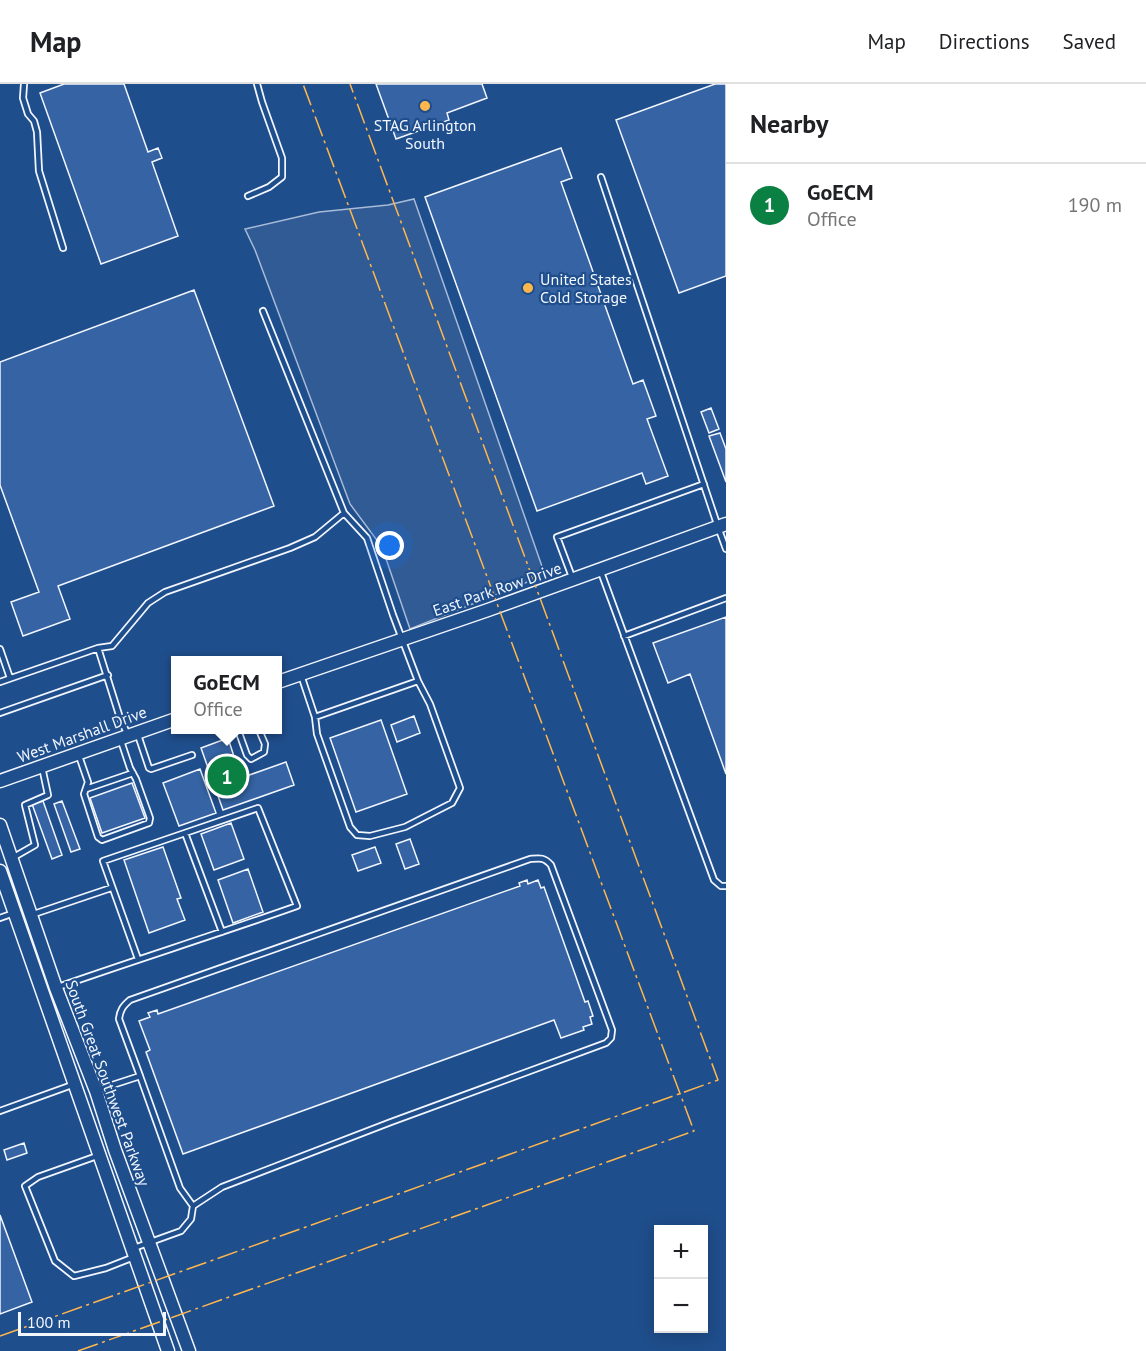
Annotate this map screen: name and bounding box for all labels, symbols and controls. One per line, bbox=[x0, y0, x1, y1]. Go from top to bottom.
text: Map bbox=[30, 23, 81, 60]
text: Map bbox=[867, 28, 906, 55]
text: Directions bbox=[939, 28, 1030, 55]
text: Saved bbox=[1063, 28, 1116, 55]
marker: STAG Arlington South bbox=[418, 99, 432, 113]
text: Nearby bbox=[750, 107, 828, 140]
place label: STAG Arlington South bbox=[374, 115, 476, 153]
text: GoECM bbox=[807, 178, 874, 206]
text: 1 bbox=[764, 192, 775, 218]
text: 190 m bbox=[1068, 192, 1122, 218]
text: Office bbox=[807, 206, 857, 232]
place label: United States Cold Storage bbox=[540, 269, 632, 307]
marker: United States Cold Storage bbox=[521, 281, 535, 295]
your location bbox=[375, 531, 404, 560]
street label: East Park Row Drive bbox=[430, 558, 564, 620]
popup bbox=[171, 656, 282, 734]
text: GoECM bbox=[193, 668, 260, 696]
text: Office bbox=[193, 696, 243, 722]
street label: West Marshall Drive bbox=[15, 701, 149, 767]
pin: 1 bbox=[208, 754, 246, 798]
street label: South Great Southwest Parkway bbox=[61, 977, 155, 1189]
map controls bbox=[654, 1225, 708, 1333]
button: + bbox=[654, 1225, 708, 1279]
button: − bbox=[654, 1279, 708, 1333]
scale bar bbox=[18, 1309, 166, 1336]
text: 100 m bbox=[27, 1312, 70, 1332]

